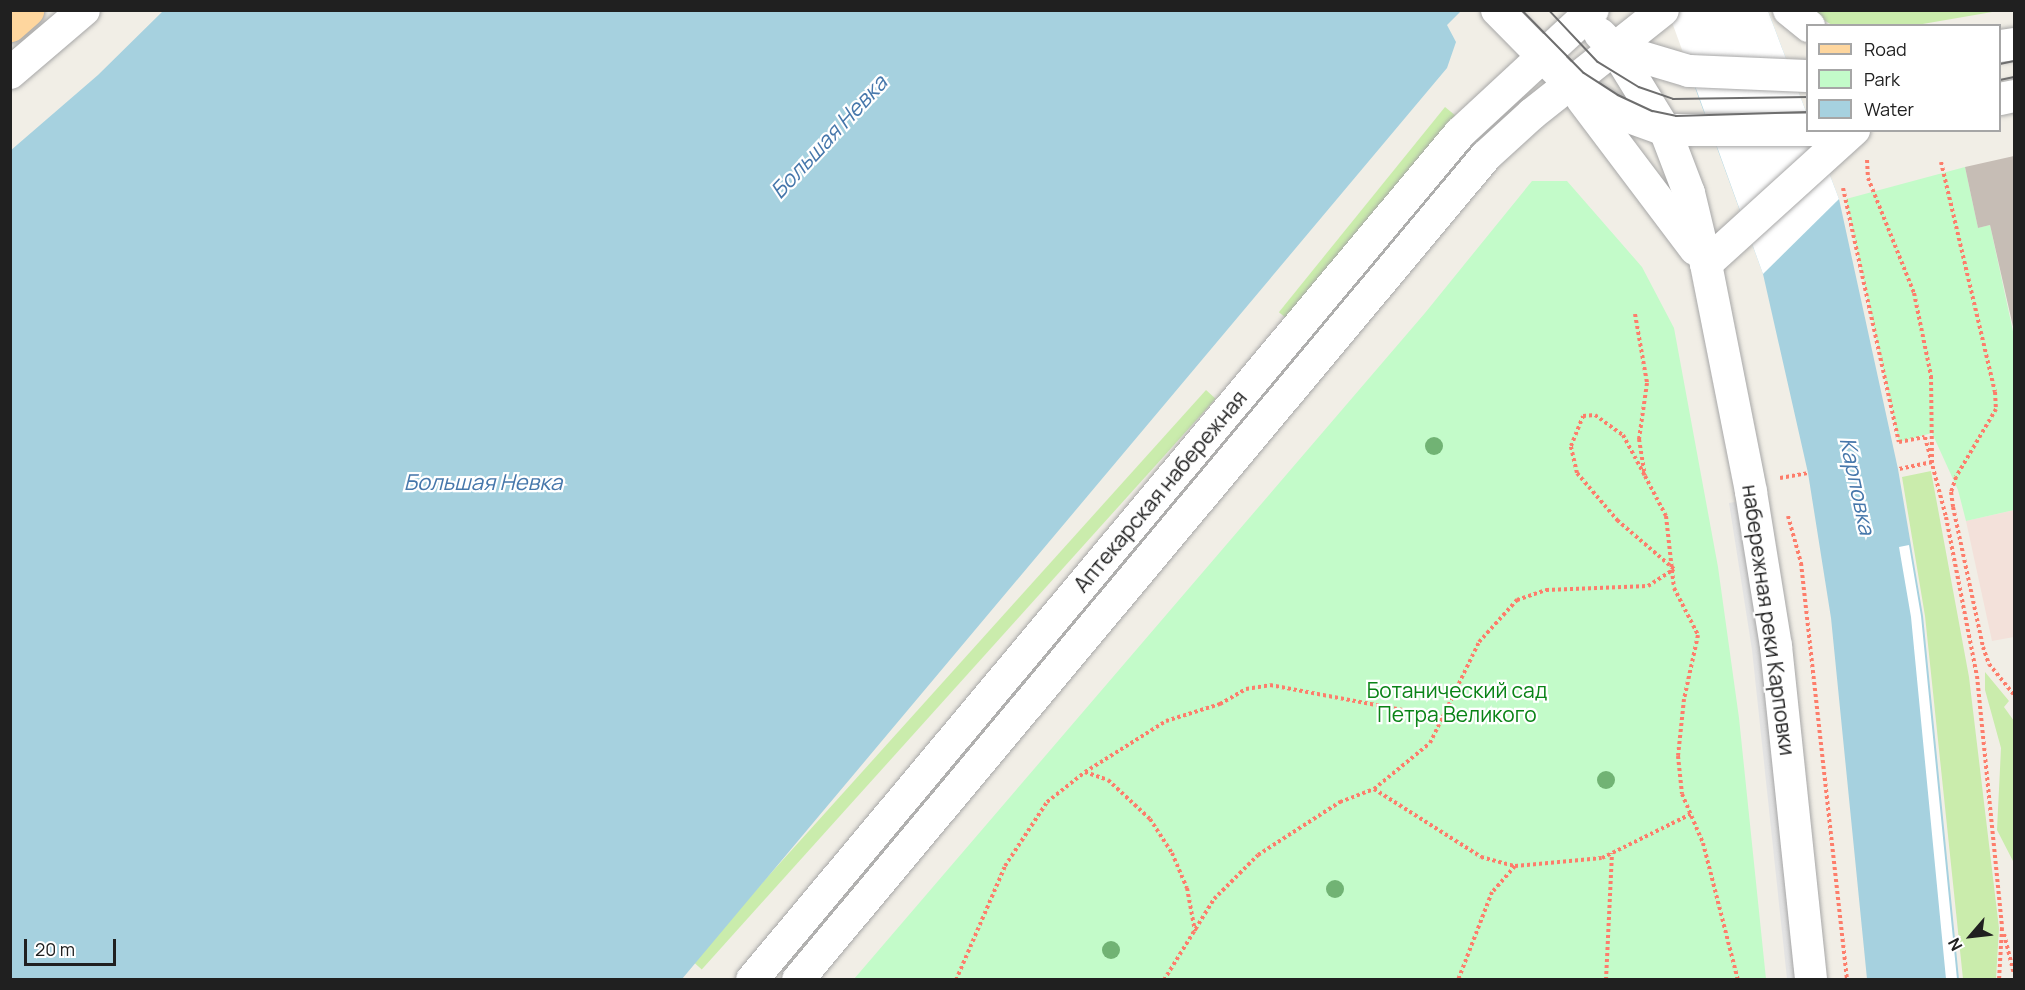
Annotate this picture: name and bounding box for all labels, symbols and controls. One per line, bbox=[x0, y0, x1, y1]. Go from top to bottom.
legend bbox=[1806, 24, 2001, 132]
text: Road bbox=[1864, 37, 1907, 61]
text: Park bbox=[1864, 67, 1900, 91]
water label: Большая Невка bbox=[765, 70, 893, 204]
text: Water bbox=[1864, 97, 1914, 121]
street label: Аптекарская набережная bbox=[1068, 385, 1252, 597]
water label: Карповка bbox=[1834, 435, 1880, 537]
water label: Большая Невка bbox=[404, 470, 562, 496]
street label: набережная реки Карповки bbox=[1738, 483, 1800, 757]
park label: Ботанический сад Петра Великого bbox=[1367, 677, 1547, 727]
north arrow bbox=[1941, 906, 2001, 966]
scale bar bbox=[27, 927, 118, 965]
text: N bbox=[1943, 934, 1968, 955]
text: 20 m bbox=[35, 937, 75, 961]

